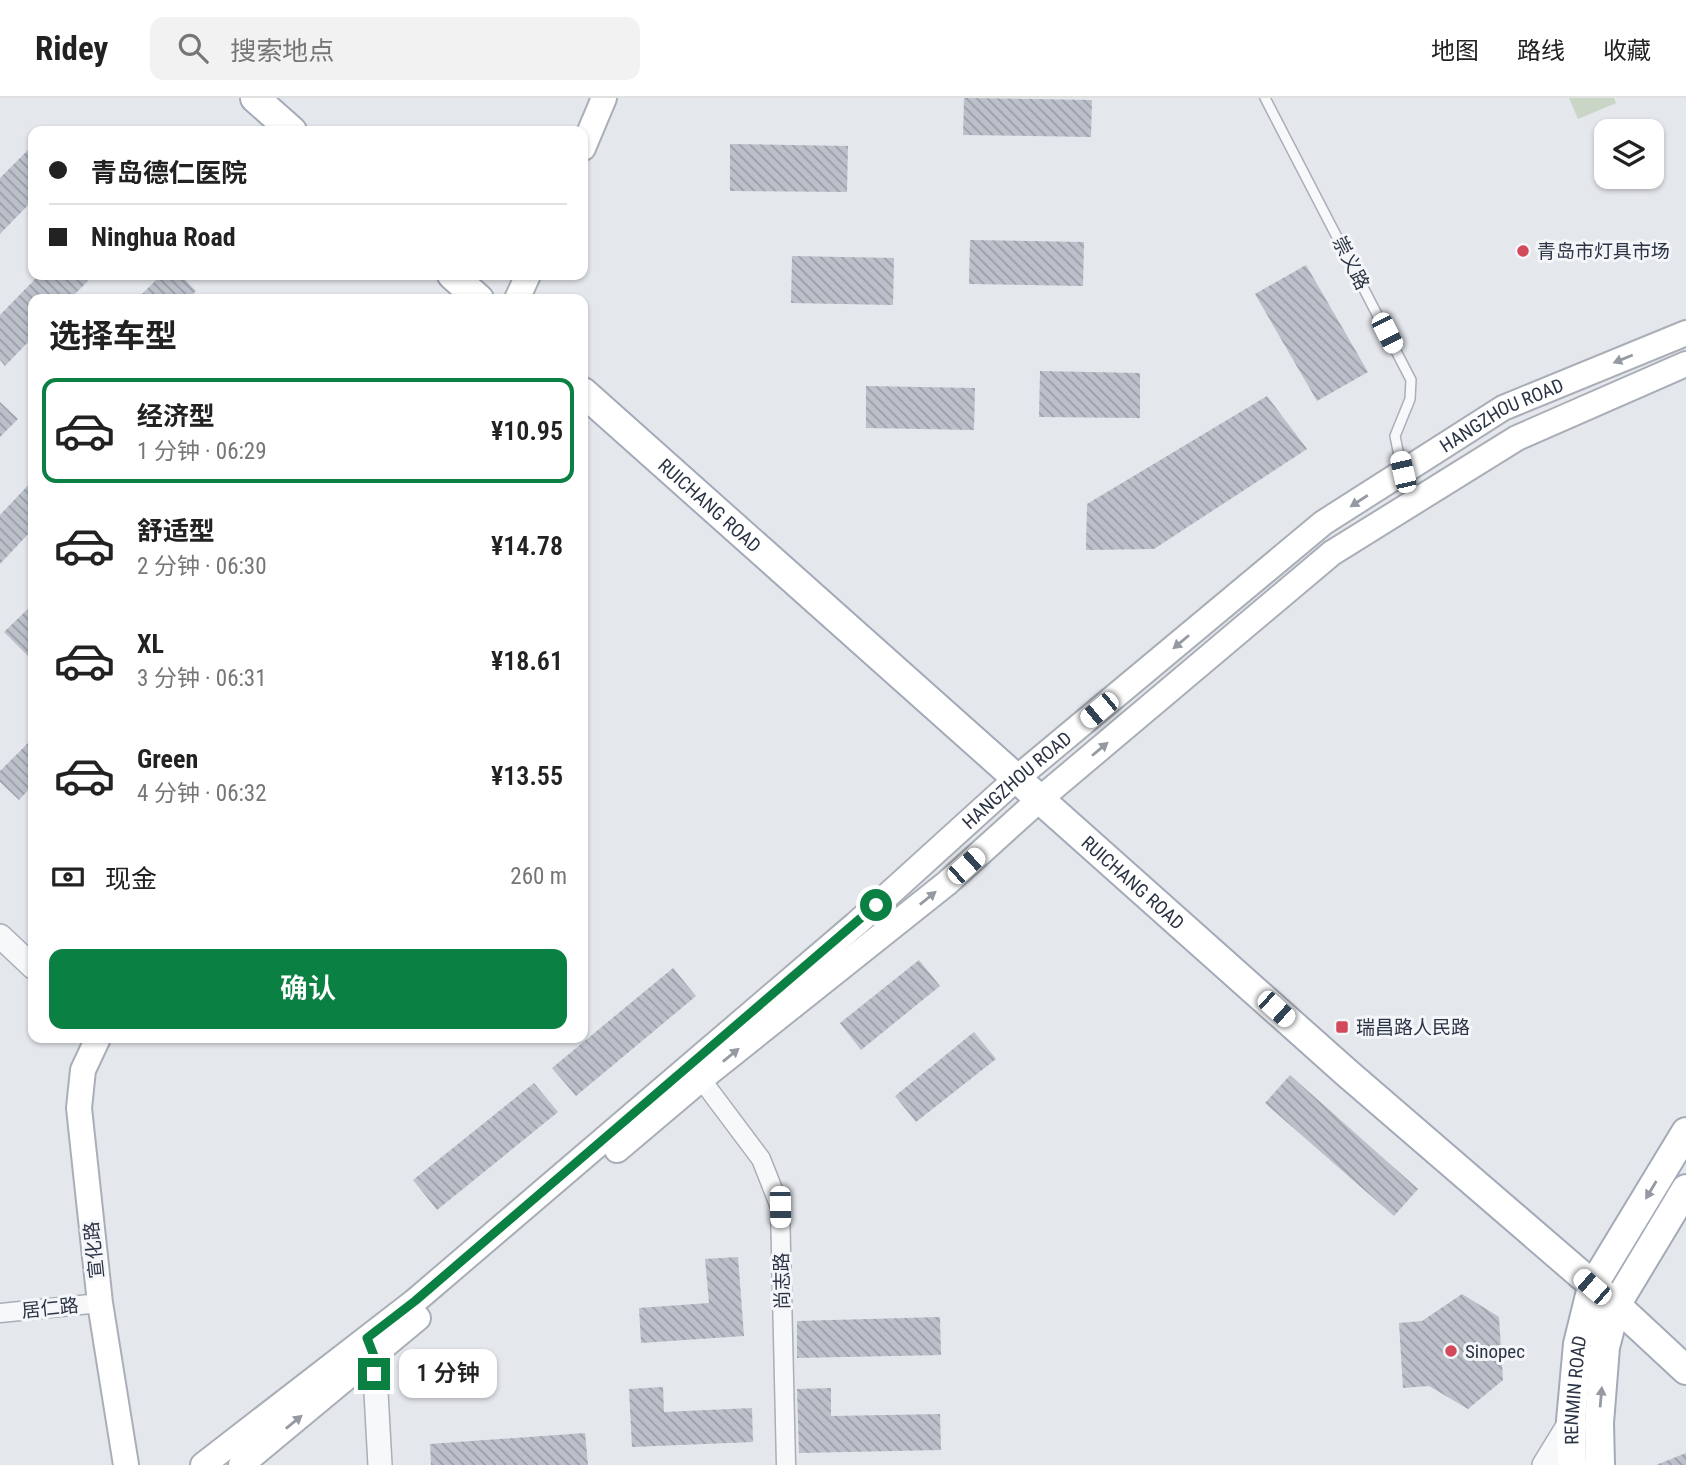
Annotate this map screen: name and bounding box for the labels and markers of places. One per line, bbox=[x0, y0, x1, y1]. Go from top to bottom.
place label: 青岛市灯具市场 bbox=[1537, 240, 1670, 263]
marker: 青岛市灯具市场 bbox=[1515, 243, 1531, 259]
place label: 瑞昌路人民路 bbox=[1356, 1016, 1470, 1039]
marker: 瑞昌路人民路 bbox=[1334, 1019, 1350, 1035]
place label: Sinopec bbox=[1465, 1340, 1525, 1363]
marker: Sinopec bbox=[1443, 1343, 1459, 1359]

